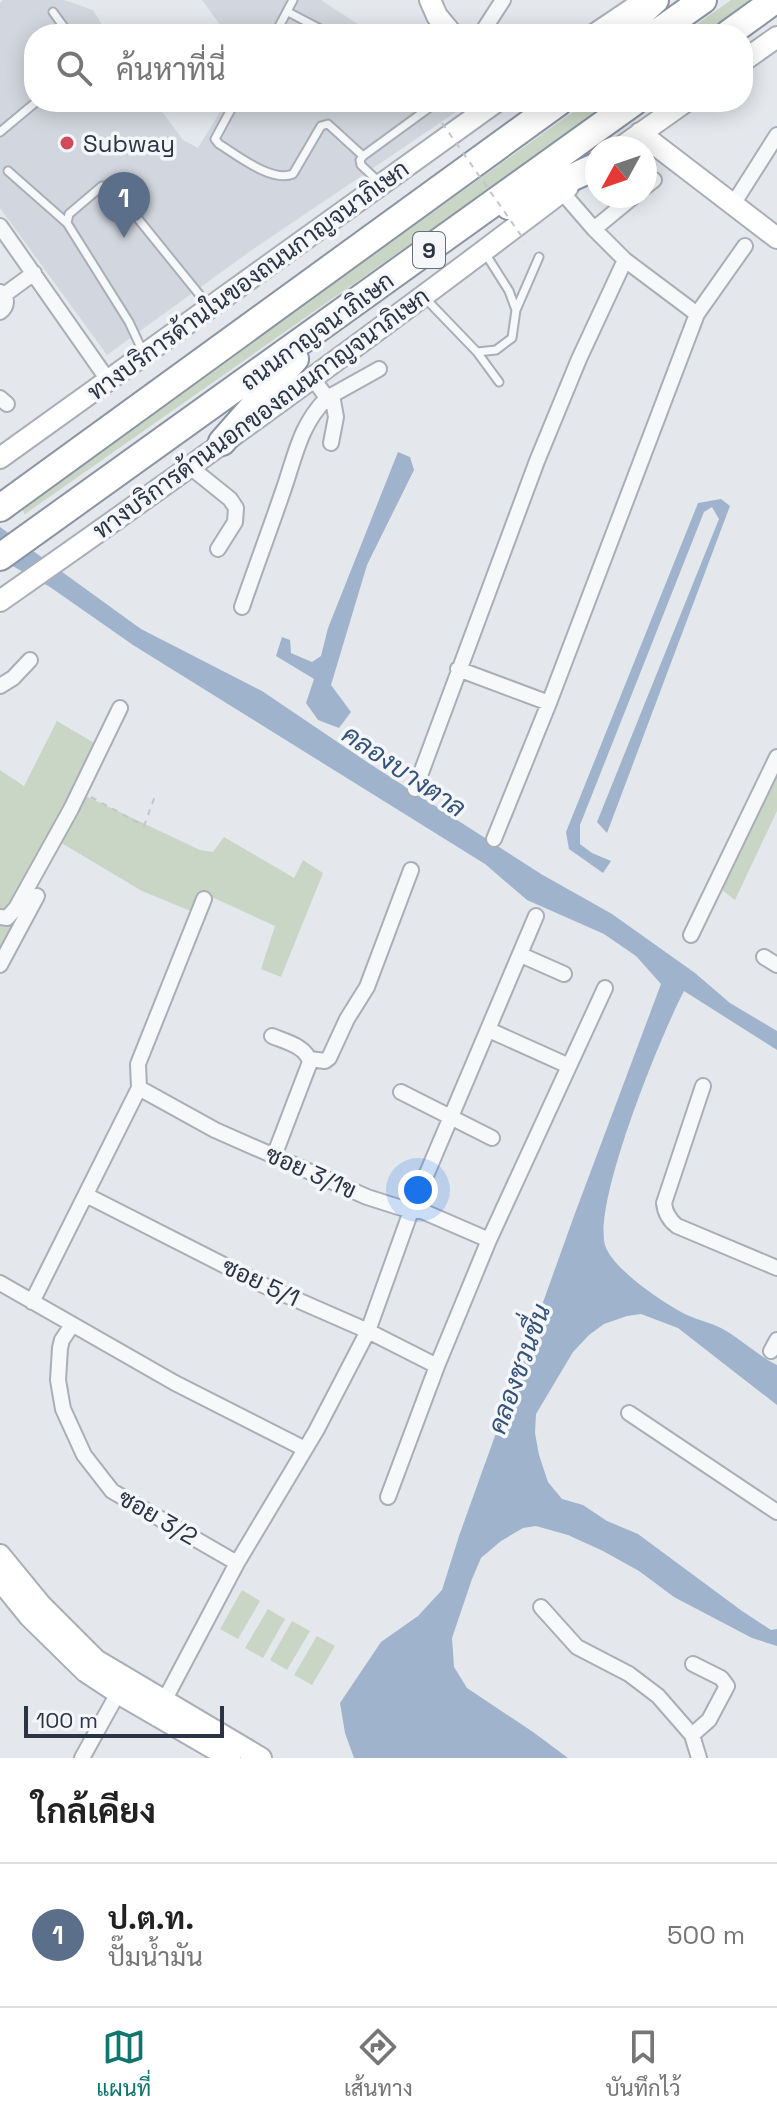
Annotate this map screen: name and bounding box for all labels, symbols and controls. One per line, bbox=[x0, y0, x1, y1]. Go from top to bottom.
search box bbox=[24, 24, 753, 112]
icon: search bbox=[52, 46, 96, 90]
text: ค้นหาที่นี่ bbox=[116, 50, 226, 89]
place label: Subway bbox=[83, 128, 175, 159]
marker: Subway bbox=[58, 134, 76, 152]
north arrow bbox=[585, 136, 657, 208]
street label: ทางบริการด้านในของถนนกาญจนาภิเษก bbox=[82, 154, 414, 406]
pin: 1 bbox=[98, 172, 150, 238]
road number: 9 bbox=[413, 232, 445, 268]
street label: ถนนกาญจนาภิเษก bbox=[235, 266, 399, 396]
street label: ทางบริการด้านนอกของถนนกาญจนาภิเษก bbox=[87, 280, 435, 546]
water label: คลองบางตาล bbox=[335, 717, 473, 825]
street label: ซอย 3/1ข bbox=[261, 1138, 361, 1206]
your location bbox=[398, 1170, 438, 1210]
street label: ซอย 5/1 bbox=[217, 1251, 305, 1313]
water label: คลองชวนชื่น bbox=[475, 1297, 558, 1439]
street label: ซอย 3/2 bbox=[113, 1482, 203, 1552]
scale bar bbox=[24, 1702, 224, 1738]
text: 100 m bbox=[36, 1706, 98, 1734]
text: ใกล้เคียง bbox=[32, 1790, 156, 1833]
text: ป.ต.ท. bbox=[108, 1899, 194, 1938]
text: 1 bbox=[52, 1918, 64, 1952]
text: 500 m bbox=[667, 1918, 745, 1952]
text: ปั๊มน้ำมัน bbox=[108, 1940, 203, 1974]
tab: แผนที่ bbox=[96, 2025, 151, 2102]
tab: เส้นทาง bbox=[344, 2025, 413, 2102]
tab: บันทึกไว้ bbox=[605, 2025, 681, 2102]

